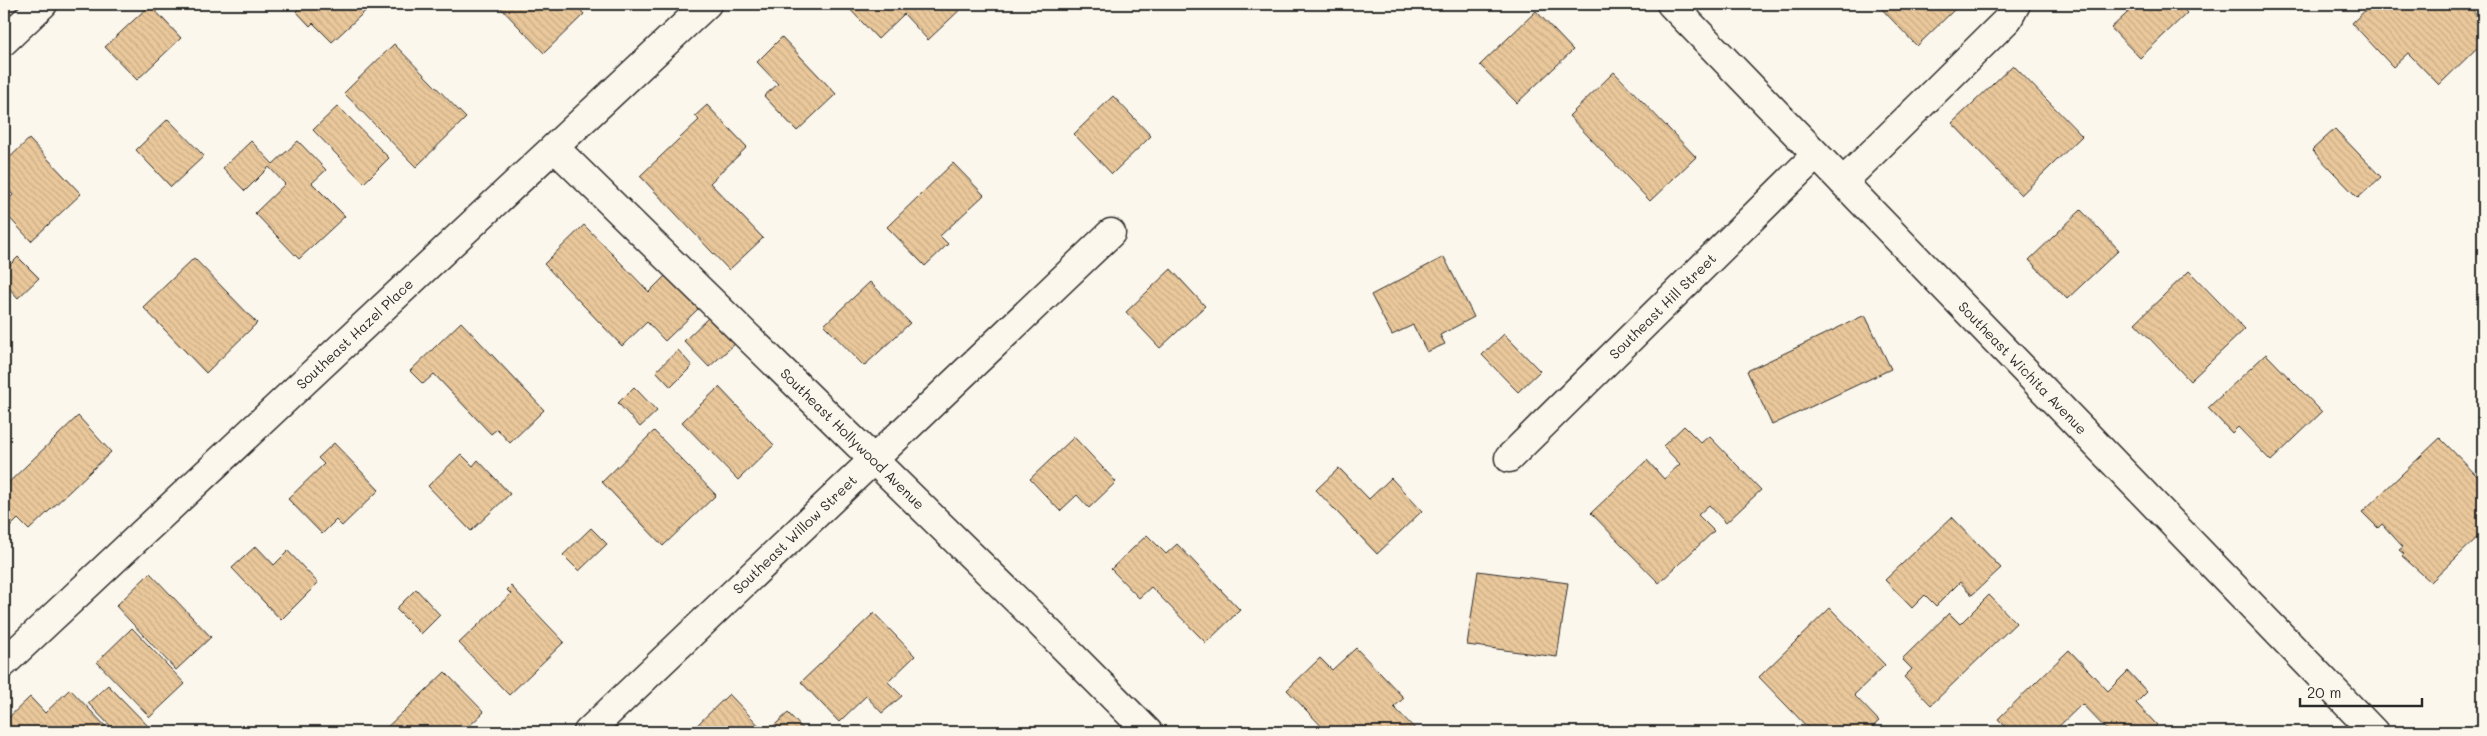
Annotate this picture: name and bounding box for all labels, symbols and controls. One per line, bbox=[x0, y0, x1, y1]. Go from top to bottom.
street label: Southeast Hill Street bbox=[1605, 249, 1720, 363]
street label: Southeast Hazel Place bbox=[292, 274, 417, 393]
street label: Southeast Wichita Avenue bbox=[1954, 297, 2091, 438]
street label: Southeast Hollywood Avenue bbox=[776, 364, 929, 514]
street label: Southeast Willow Street bbox=[728, 470, 861, 598]
scale bar bbox=[2300, 676, 2422, 708]
text: 20 m bbox=[2307, 682, 2341, 702]

